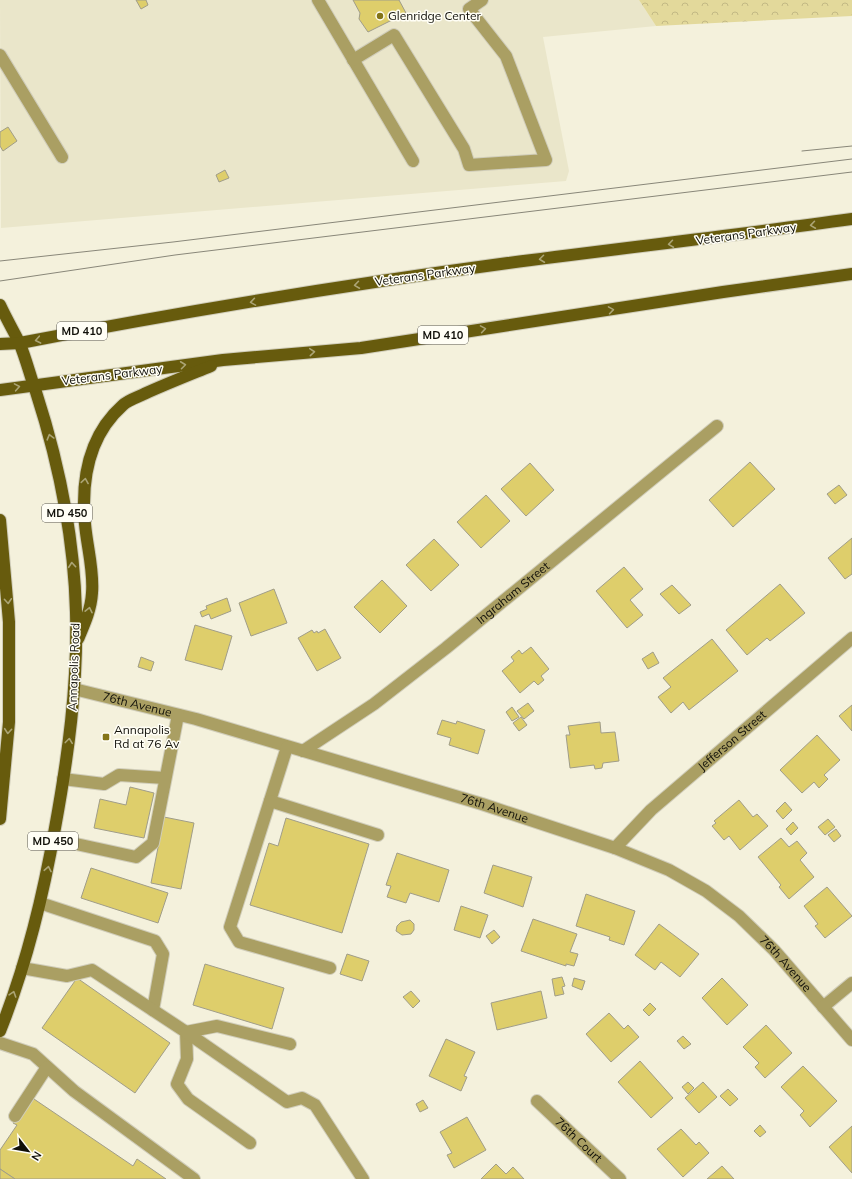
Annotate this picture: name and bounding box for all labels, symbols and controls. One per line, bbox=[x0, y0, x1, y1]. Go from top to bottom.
place label: Glenridge Center bbox=[388, 8, 482, 23]
marker: Glenridge Center bbox=[375, 11, 385, 21]
street label: Veterans Parkway bbox=[695, 219, 798, 248]
one-way arrow bbox=[810, 220, 816, 229]
one-way arrow bbox=[668, 239, 674, 248]
one-way arrow bbox=[538, 254, 545, 263]
street label: Veterans Parkway bbox=[374, 260, 477, 289]
one-way arrow bbox=[354, 280, 360, 289]
one-way arrow bbox=[250, 297, 257, 306]
one-way arrow bbox=[608, 306, 614, 315]
road number: MD 410 bbox=[57, 322, 107, 340]
road number: MD 410 bbox=[418, 326, 468, 344]
one-way arrow bbox=[480, 326, 486, 334]
one-way arrow bbox=[34, 335, 41, 344]
one-way arrow bbox=[309, 347, 315, 356]
street label: Veterans Parkway bbox=[61, 361, 164, 388]
one-way arrow bbox=[180, 361, 186, 370]
one-way arrow bbox=[14, 384, 20, 392]
one-way arrow bbox=[46, 434, 55, 441]
one-way arrow bbox=[80, 478, 89, 484]
road number: MD 450 bbox=[42, 504, 92, 522]
street label: Ingraham Street bbox=[473, 558, 552, 627]
one-way arrow bbox=[67, 562, 76, 568]
one-way arrow bbox=[4, 598, 12, 604]
one-way arrow bbox=[84, 607, 92, 613]
street label: Annapolis Road bbox=[64, 623, 83, 711]
street label: 76th Avenue bbox=[101, 688, 173, 720]
street label: Jefferson Street bbox=[694, 707, 769, 774]
place label: Annapolis Rd at 76 Av bbox=[114, 722, 180, 751]
one-way arrow bbox=[4, 728, 13, 734]
marker: Annapolis Rd at 76 Av bbox=[101, 732, 111, 742]
one-way arrow bbox=[64, 738, 73, 744]
street label: 76th Avenue bbox=[459, 790, 530, 826]
road number: MD 450 bbox=[28, 832, 78, 850]
one-way arrow bbox=[43, 866, 51, 872]
street label: 76th Avenue bbox=[757, 932, 815, 995]
one-way arrow bbox=[9, 991, 17, 998]
street label: 76th Court bbox=[552, 1114, 606, 1165]
north arrow bbox=[8, 1131, 48, 1171]
text: N bbox=[28, 1149, 45, 1163]

